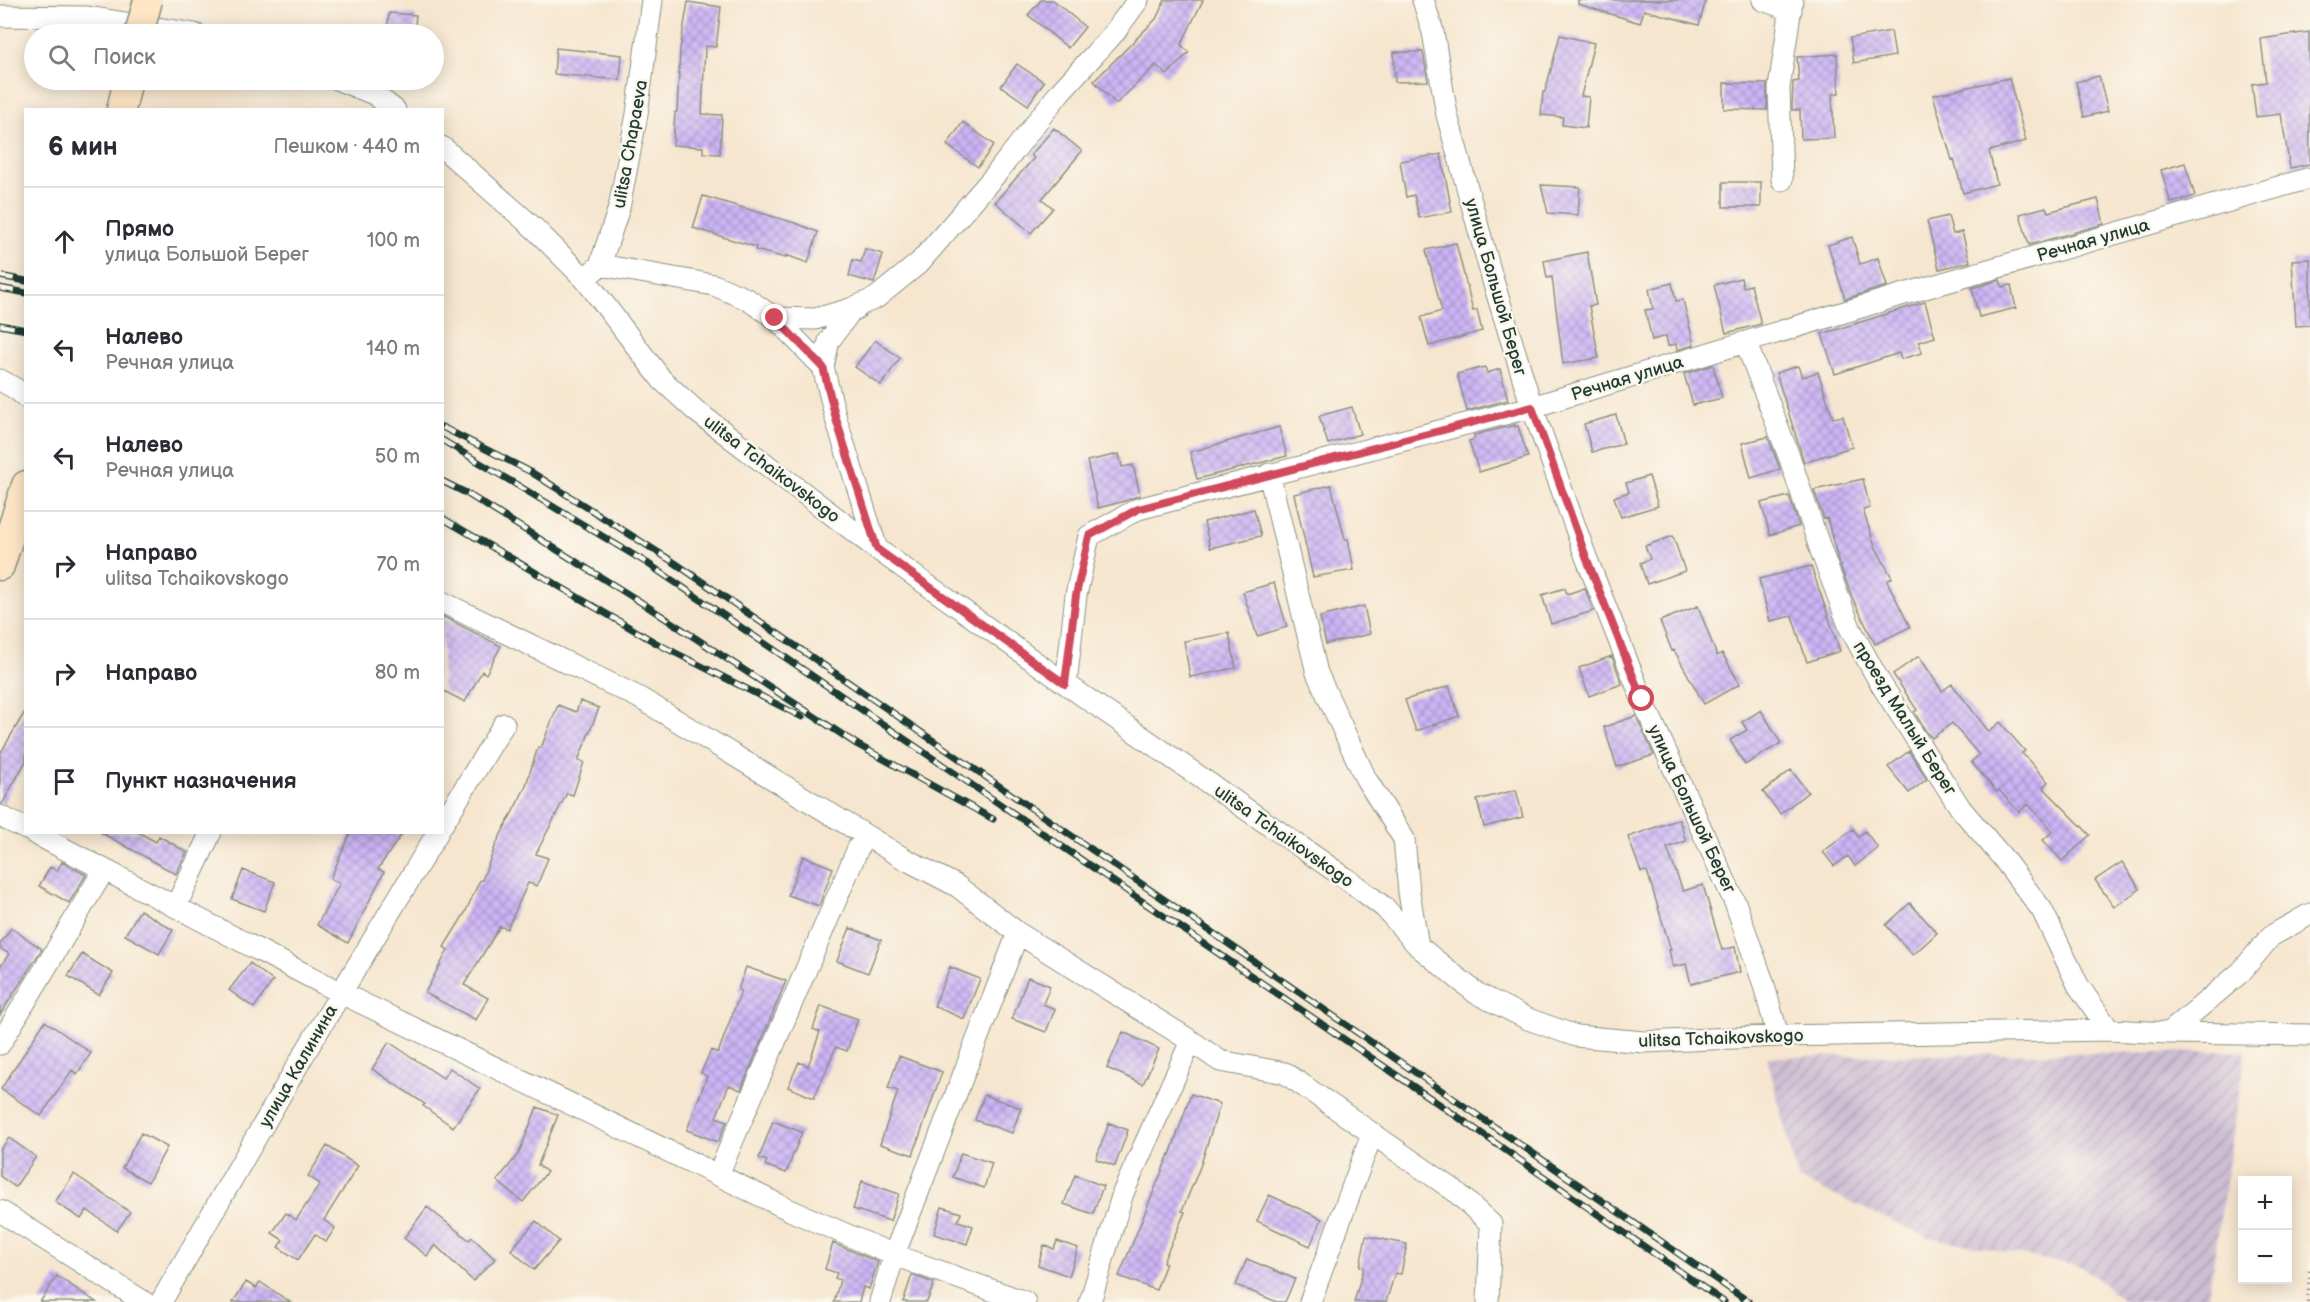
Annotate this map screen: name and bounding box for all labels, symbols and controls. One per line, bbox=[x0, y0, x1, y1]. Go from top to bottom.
search box bbox=[24, 24, 444, 90]
icon: search bbox=[45, 41, 78, 74]
text: Поиск bbox=[93, 44, 156, 71]
street label: ulitsa Chapaeva bbox=[609, 78, 652, 210]
text: 6 мин bbox=[48, 132, 118, 163]
text: Пешком · 440 m bbox=[273, 135, 420, 159]
street label: улица Большой Берег bbox=[1460, 196, 1531, 378]
street label: Речная улица bbox=[2034, 214, 2152, 267]
text: Прямо bbox=[105, 216, 174, 243]
icon: ahead bbox=[48, 225, 81, 258]
text: 100 m bbox=[367, 229, 420, 253]
text: улица Большой Берег bbox=[105, 243, 309, 267]
route end bbox=[761, 304, 787, 330]
text: Налево bbox=[105, 324, 183, 351]
icon: left bbox=[48, 333, 81, 366]
text: 140 m bbox=[366, 337, 420, 361]
text: Речная улица bbox=[105, 351, 234, 375]
street label: Речная улица bbox=[1569, 351, 1686, 406]
street label: ulitsa Tchaikovskogo bbox=[699, 411, 844, 528]
text: Налево bbox=[105, 432, 183, 459]
icon: left bbox=[48, 441, 81, 474]
text: 50 m bbox=[375, 445, 420, 469]
text: Речная улица bbox=[105, 459, 234, 483]
text: Направо bbox=[105, 540, 197, 567]
icon: right bbox=[48, 549, 81, 582]
text: 70 m bbox=[376, 553, 420, 577]
text: ulitsa Tchaikovskogo bbox=[105, 567, 289, 591]
street label: проезд Малый Берег bbox=[1848, 637, 1961, 799]
icon: right bbox=[48, 657, 81, 690]
text: Направо bbox=[105, 660, 197, 687]
text: 80 m bbox=[375, 661, 420, 685]
route start bbox=[1628, 685, 1654, 711]
street label: улица Большой Берег bbox=[1643, 722, 1740, 897]
icon: arrive bbox=[48, 765, 81, 798]
text: Пункт назначения bbox=[105, 768, 297, 795]
street label: ulitsa Tchaikovskogo bbox=[1210, 780, 1357, 892]
street label: улица Калинина bbox=[255, 1001, 342, 1131]
street label: ulitsa Tchaikovskogo bbox=[1638, 1025, 1804, 1052]
map controls bbox=[2238, 1176, 2292, 1284]
button: + bbox=[2238, 1176, 2292, 1230]
button: − bbox=[2238, 1230, 2292, 1284]

